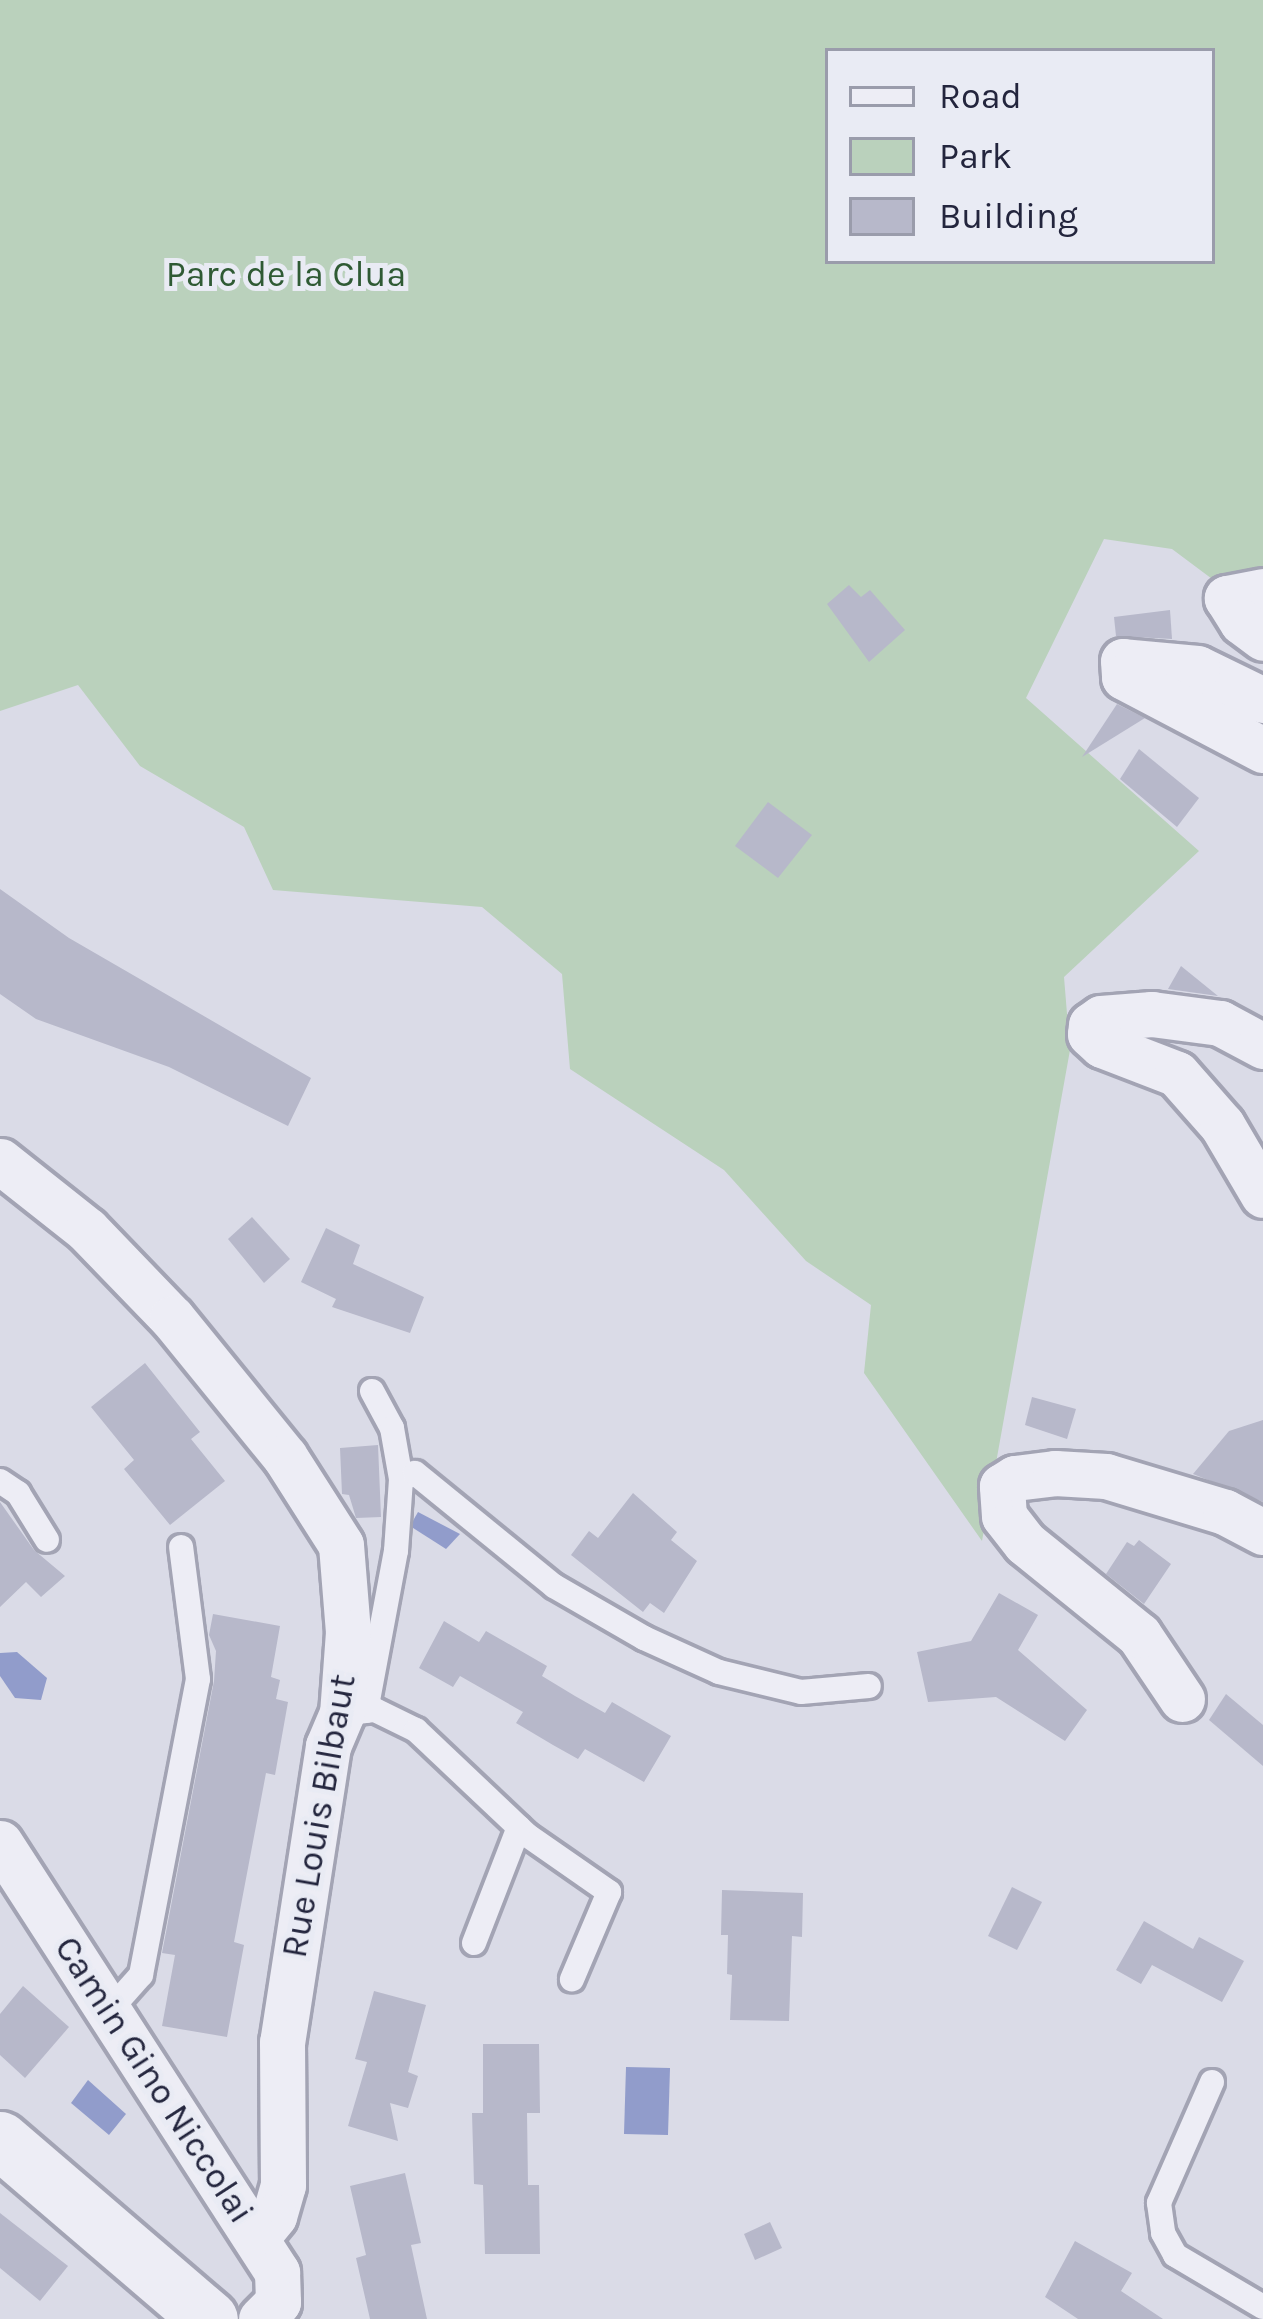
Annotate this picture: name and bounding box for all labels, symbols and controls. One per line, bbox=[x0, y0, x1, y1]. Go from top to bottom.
legend bbox=[825, 48, 1215, 264]
text: Road bbox=[939, 75, 1022, 117]
text: Park bbox=[939, 135, 1012, 177]
text: Building bbox=[939, 195, 1078, 237]
park label: Parc de la Clua bbox=[166, 253, 406, 297]
street label: Rue Louis Bilbaut bbox=[273, 1671, 365, 1961]
street label: Camin Gino Niccolai bbox=[45, 1928, 263, 2232]

